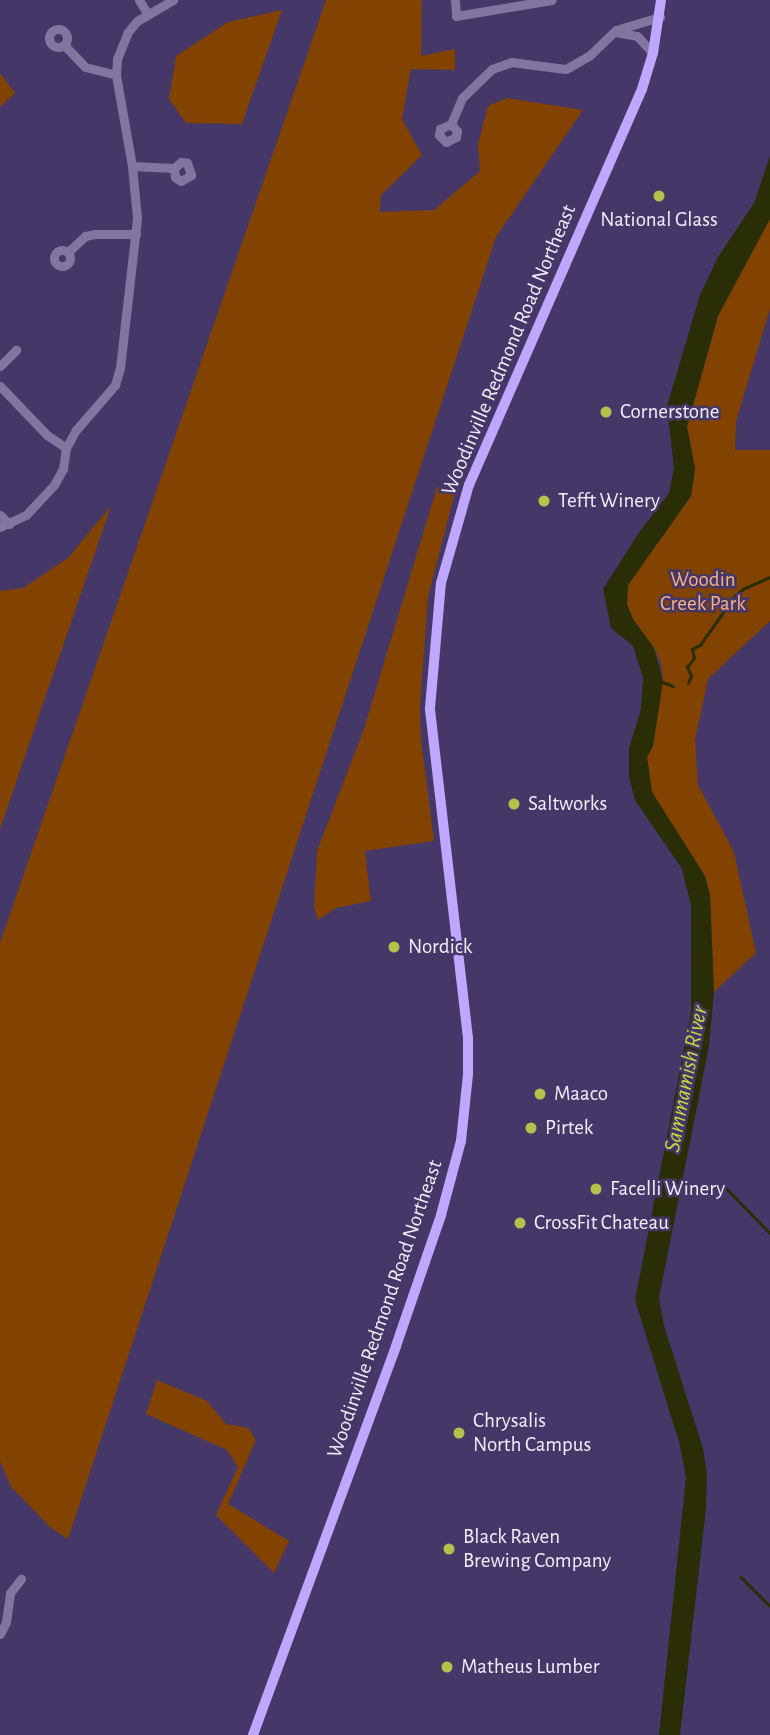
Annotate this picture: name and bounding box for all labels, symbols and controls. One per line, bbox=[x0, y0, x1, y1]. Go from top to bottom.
marker: National Glass bbox=[651, 188, 667, 204]
street label: Woodinville Redmond Road Northeast bbox=[436, 201, 582, 499]
place label: National Glass bbox=[600, 207, 718, 233]
place label: Cornerstone bbox=[620, 399, 719, 425]
marker: Cornerstone bbox=[598, 404, 614, 420]
place label: Tefft Winery bbox=[558, 488, 660, 514]
marker: Tefft Winery bbox=[536, 493, 552, 509]
park label: Woodin Creek Park bbox=[660, 567, 746, 617]
place label: Saltworks bbox=[528, 791, 607, 817]
marker: Saltworks bbox=[506, 796, 522, 812]
place label: Nordick bbox=[408, 934, 472, 960]
marker: Nordick bbox=[386, 939, 402, 955]
water label: Sammamish River bbox=[659, 1004, 715, 1154]
place label: Maaco bbox=[554, 1081, 608, 1107]
marker: Maaco bbox=[532, 1086, 548, 1102]
place label: Pirtek bbox=[545, 1115, 593, 1141]
marker: Pirtek bbox=[523, 1120, 539, 1136]
street label: Woodinville Redmond Road Northeast bbox=[322, 1157, 448, 1461]
place label: Facelli Winery bbox=[610, 1176, 725, 1202]
marker: Facelli Winery bbox=[588, 1181, 604, 1197]
place label: CrossFit Chateau bbox=[534, 1210, 669, 1236]
marker: CrossFit Chateau bbox=[512, 1215, 528, 1231]
place label: Chrysalis North Campus bbox=[473, 1408, 591, 1458]
marker: Chrysalis North Campus bbox=[451, 1425, 467, 1441]
place label: Black Raven Brewing Company bbox=[463, 1524, 611, 1574]
marker: Black Raven Brewing Company bbox=[441, 1541, 457, 1557]
place label: Matheus Lumber bbox=[461, 1654, 600, 1680]
marker: Matheus Lumber bbox=[439, 1659, 455, 1675]

